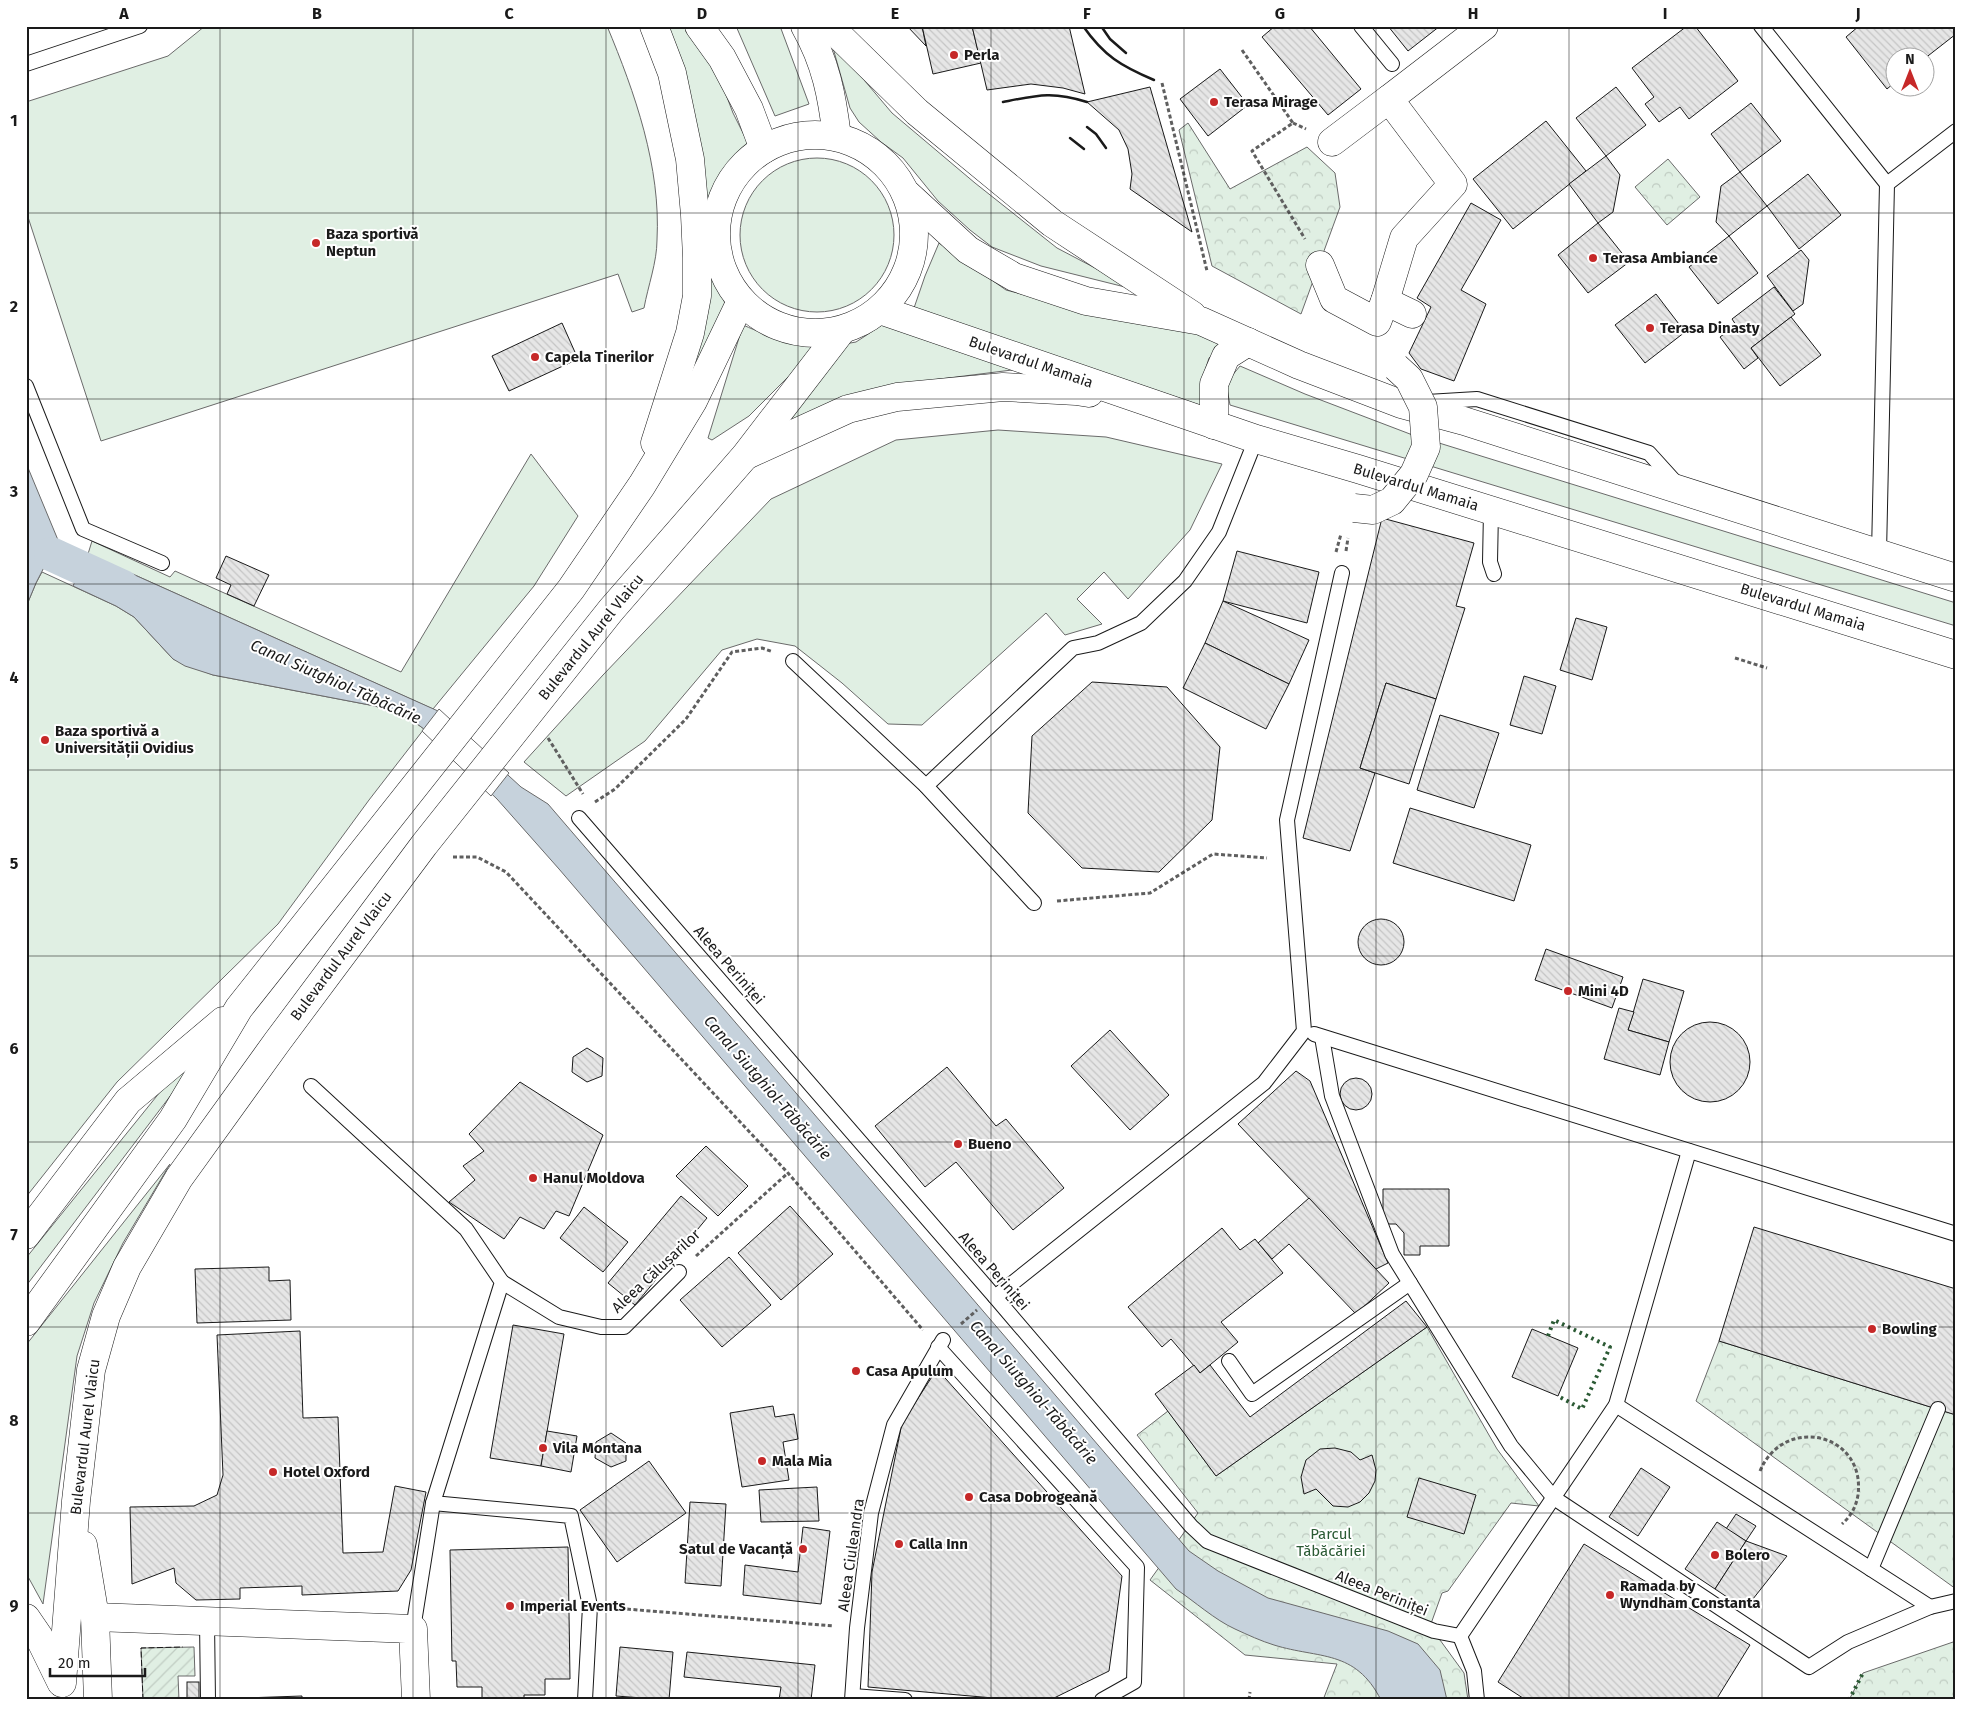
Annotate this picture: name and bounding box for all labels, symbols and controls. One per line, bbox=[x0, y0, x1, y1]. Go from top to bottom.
text: A bbox=[118, 4, 129, 23]
text: B bbox=[312, 4, 322, 23]
text: C bbox=[504, 4, 514, 23]
text: D bbox=[697, 4, 707, 23]
text: E bbox=[891, 4, 899, 23]
text: F bbox=[1083, 4, 1091, 23]
text: G bbox=[1275, 4, 1285, 23]
text: H bbox=[1468, 4, 1478, 23]
text: I bbox=[1663, 4, 1667, 23]
text: J bbox=[1854, 4, 1861, 23]
place label: Perla bbox=[964, 46, 999, 64]
north arrow bbox=[1884, 48, 1934, 98]
marker: Perla bbox=[948, 49, 960, 61]
text: N bbox=[1905, 51, 1915, 68]
place label: Terasa Mirage bbox=[1224, 93, 1318, 111]
marker: Terasa Mirage bbox=[1208, 96, 1220, 108]
text: 1 bbox=[10, 111, 18, 130]
place label: Baza sportivă Neptun bbox=[326, 225, 419, 260]
marker: Baza sportivă Neptun bbox=[310, 237, 322, 249]
place label: Terasa Ambiance bbox=[1603, 249, 1718, 267]
marker: Terasa Ambiance bbox=[1587, 252, 1599, 264]
text: 2 bbox=[10, 297, 18, 316]
place label: Terasa Dinasty bbox=[1660, 319, 1760, 337]
marker: Terasa Dinasty bbox=[1644, 322, 1656, 334]
street label: Bulevardul Mamaia bbox=[967, 332, 1095, 392]
place label: Capela Tinerilor bbox=[545, 348, 655, 366]
marker: Capela Tinerilor bbox=[529, 351, 541, 363]
street label: Bulevardul Mamaia bbox=[1351, 459, 1481, 515]
text: 3 bbox=[9, 482, 18, 501]
street label: Bulevardul Aurel Vlaicu bbox=[535, 570, 647, 704]
street label: Bulevardul Mamaia bbox=[1738, 579, 1868, 635]
water label: Canal Siutghiol-Tăbăcărie bbox=[248, 635, 424, 728]
text: 4 bbox=[9, 668, 19, 687]
place label: Baza sportivă a Universității Ovidius bbox=[55, 722, 194, 758]
marker: Baza sportivă a Universității Ovidius bbox=[39, 734, 51, 746]
text: 5 bbox=[10, 854, 19, 873]
street label: Bulevardul Aurel Vlaicu bbox=[287, 888, 395, 1024]
street label: Aleea Periniței bbox=[689, 922, 768, 1009]
place label: Mini 4D bbox=[1578, 982, 1629, 1000]
marker: Mini 4D bbox=[1562, 985, 1574, 997]
water label: Canal Siutghiol-Tăbăcărie bbox=[700, 1011, 835, 1163]
text: 6 bbox=[9, 1039, 19, 1058]
place label: Bueno bbox=[968, 1135, 1012, 1153]
marker: Bueno bbox=[952, 1138, 964, 1150]
place label: Hanul Moldova bbox=[543, 1169, 645, 1187]
marker: Hanul Moldova bbox=[527, 1172, 539, 1184]
text: 7 bbox=[10, 1225, 18, 1244]
street label: Aleea Călușarilor bbox=[608, 1225, 705, 1317]
street label: Aleea Periniței bbox=[954, 1228, 1033, 1315]
water label: Canal Siutghiol-Tăbăcărie bbox=[966, 1316, 1101, 1468]
place label: Bowling bbox=[1882, 1320, 1938, 1338]
marker: Bowling bbox=[1866, 1323, 1878, 1335]
street label: Bulevardul Aurel Vlaicu bbox=[66, 1358, 104, 1516]
place label: Casa Apulum bbox=[866, 1362, 954, 1380]
marker: Casa Apulum bbox=[850, 1365, 862, 1377]
text: 8 bbox=[9, 1411, 19, 1430]
place label: Vila Montana bbox=[552, 1439, 642, 1457]
marker: Vila Montana bbox=[537, 1442, 549, 1454]
place label: Mala Mia bbox=[772, 1452, 832, 1470]
marker: Mala Mia bbox=[756, 1455, 768, 1467]
place label: Hotel Oxford bbox=[283, 1463, 370, 1481]
marker: Hotel Oxford bbox=[267, 1466, 279, 1478]
place label: Casa Dobrogeană bbox=[979, 1488, 1097, 1506]
marker: Casa Dobrogeană bbox=[963, 1491, 975, 1503]
street label: Aleea Ciuleandra bbox=[834, 1497, 868, 1613]
park label: Parcul Tăbăcăriei bbox=[1296, 1525, 1366, 1560]
place label: Calla Inn bbox=[909, 1535, 968, 1553]
marker: Calla Inn bbox=[893, 1538, 905, 1550]
place label: Satul de Vacanță bbox=[679, 1540, 793, 1559]
marker: Satul de Vacanță bbox=[797, 1543, 809, 1555]
place label: Bolero bbox=[1725, 1546, 1770, 1564]
marker: Bolero bbox=[1709, 1549, 1721, 1561]
street label: Aleea Periniței bbox=[1333, 1566, 1431, 1621]
place label: Ramada by Wyndham Constanta bbox=[1620, 1577, 1761, 1612]
marker: Ramada by Wyndham Constanta bbox=[1604, 1589, 1616, 1601]
text: 9 bbox=[10, 1596, 19, 1615]
place label: Imperial Events bbox=[520, 1597, 626, 1615]
marker: Imperial Events bbox=[504, 1600, 516, 1612]
scale bar bbox=[50, 1646, 145, 1678]
text: 20 m bbox=[58, 1654, 91, 1672]

